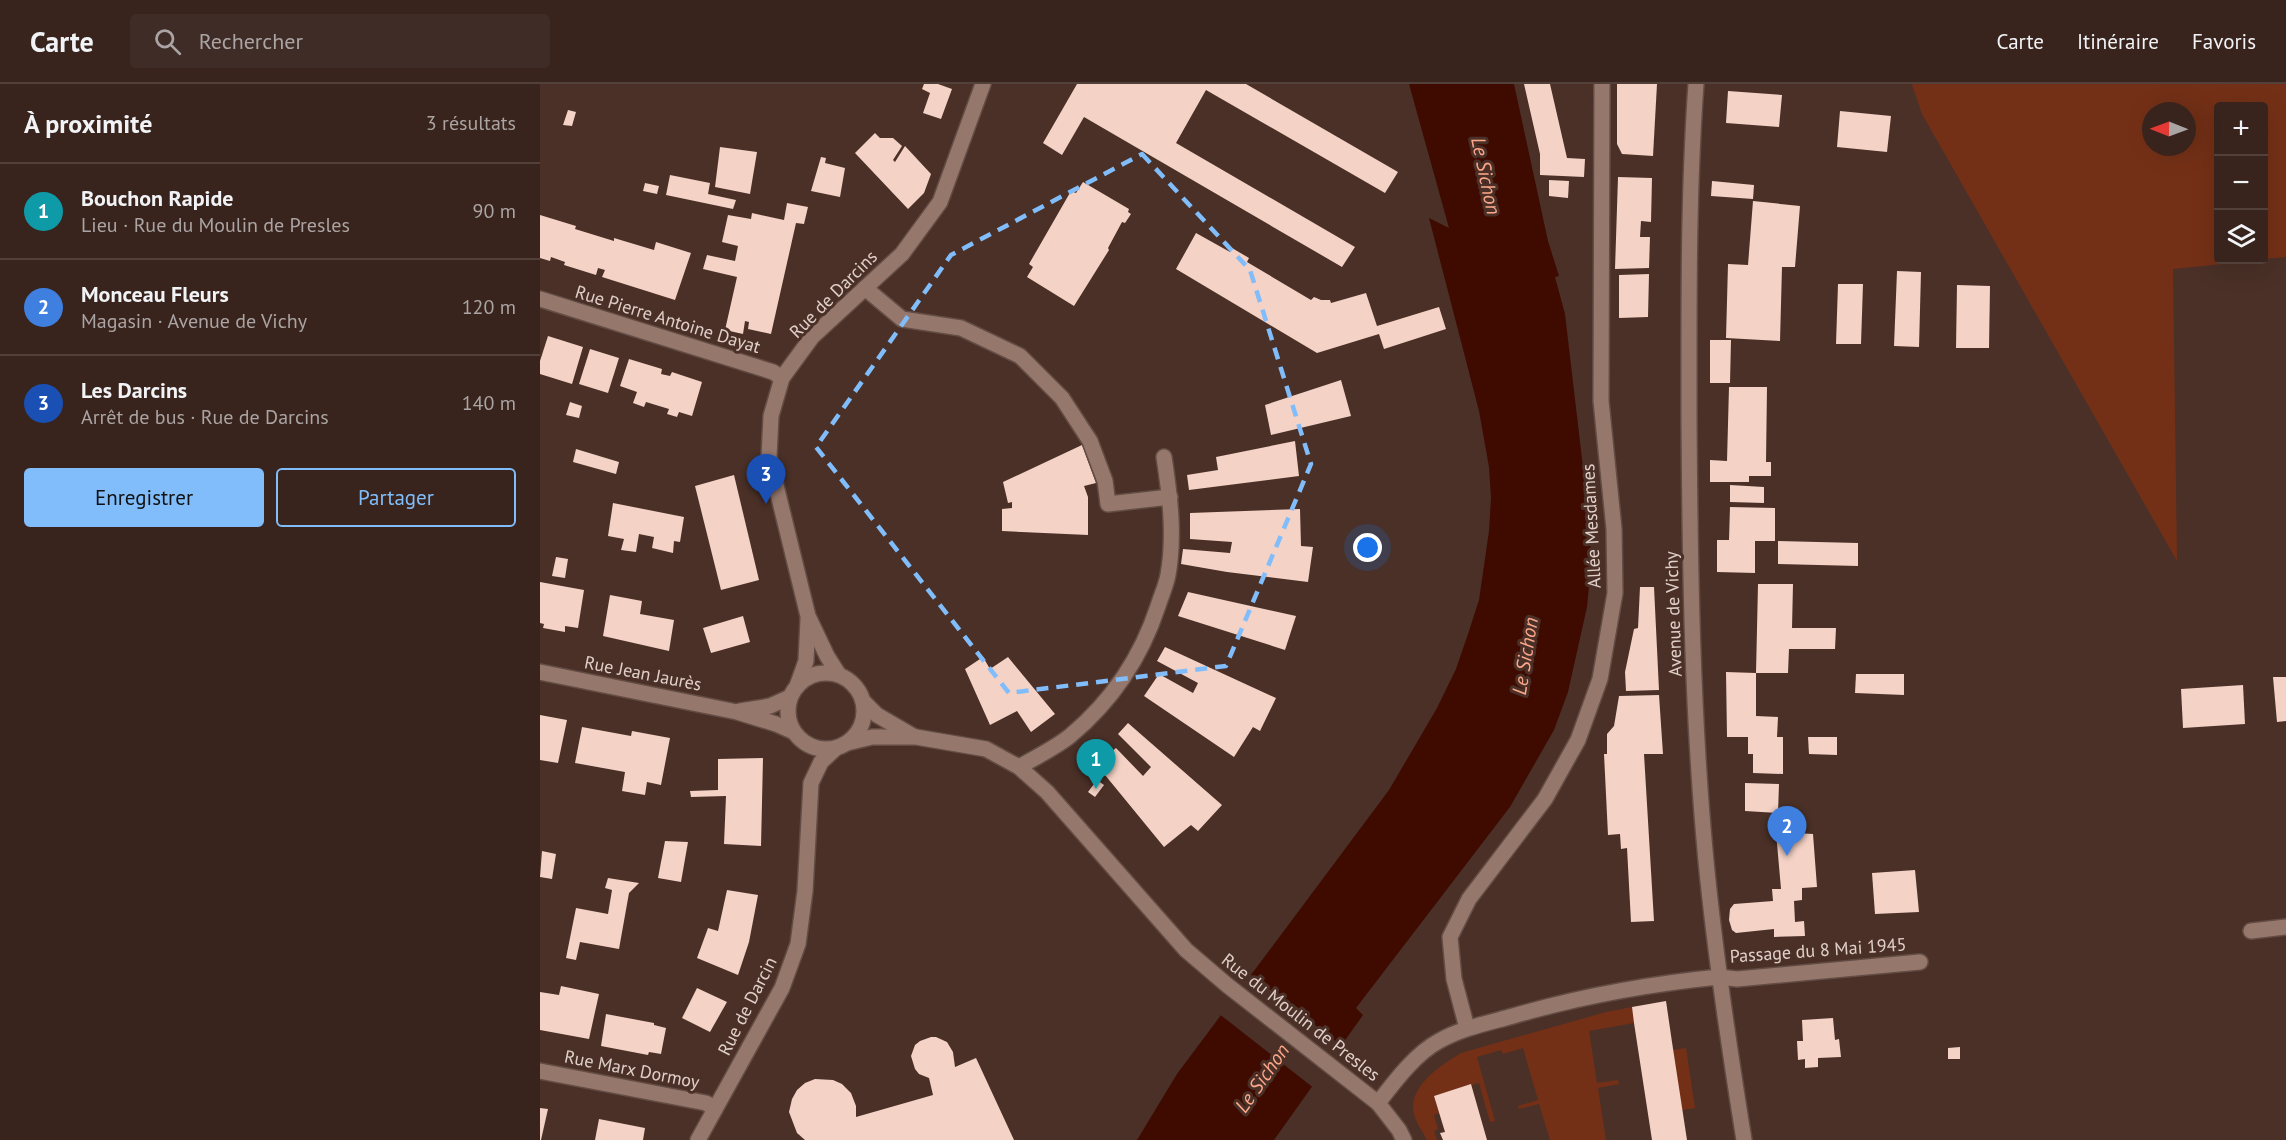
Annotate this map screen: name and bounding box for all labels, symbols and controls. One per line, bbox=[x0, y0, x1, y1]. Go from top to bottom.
search box bbox=[130, 14, 550, 68]
text: Carte bbox=[30, 23, 94, 60]
icon: search bbox=[151, 25, 184, 58]
text: Rechercher bbox=[199, 27, 303, 55]
text: Carte bbox=[1997, 28, 2044, 55]
text: Itinéraire bbox=[2077, 28, 2159, 55]
text: Favoris bbox=[2192, 28, 2256, 55]
north arrow bbox=[2142, 102, 2196, 156]
map controls bbox=[2214, 102, 2268, 264]
button: + bbox=[2214, 102, 2268, 156]
text: À proximité bbox=[24, 107, 152, 140]
text: 3 résultats bbox=[426, 110, 516, 136]
water label: Le Sichon bbox=[1465, 135, 1507, 217]
button: − bbox=[2214, 156, 2268, 210]
text: Bouchon Rapide bbox=[81, 184, 234, 212]
text: 1 bbox=[38, 198, 49, 224]
text: 90 m bbox=[473, 198, 516, 224]
button: layers bbox=[2214, 210, 2268, 264]
text: Lieu · Rue du Moulin de Presles bbox=[81, 212, 350, 238]
street label: Rue de Darcins bbox=[784, 245, 882, 343]
text: Monceau Fleurs bbox=[81, 280, 229, 308]
street label: Rue Pierre Antoine Dayat bbox=[573, 280, 763, 358]
text: 2 bbox=[38, 294, 49, 320]
text: 120 m bbox=[462, 294, 516, 320]
text: Magasin · Avenue de Vichy bbox=[81, 308, 307, 334]
text: Les Darcins bbox=[81, 376, 187, 404]
text: 3 bbox=[38, 390, 49, 416]
text: 140 m bbox=[462, 390, 516, 416]
text: Arrêt de bus · Rue de Darcins bbox=[81, 404, 329, 430]
pin: 3 bbox=[746, 454, 786, 504]
street label: Allée Mesdames bbox=[1576, 463, 1606, 589]
button: Enregistrer bbox=[24, 468, 264, 527]
button: Partager bbox=[276, 468, 516, 527]
your location bbox=[1353, 533, 1382, 562]
street label: Avenue de Vichy bbox=[1659, 550, 1687, 677]
water label: Le Sichon bbox=[1506, 615, 1544, 697]
street label: Rue Jean Jaurès bbox=[582, 650, 704, 696]
pin: 1 bbox=[1076, 740, 1116, 789]
pin: 2 bbox=[1768, 806, 1806, 856]
street label: Passage du 8 Mai 1945 bbox=[1729, 932, 1907, 968]
street label: Rue du Moulin de Presles bbox=[1217, 948, 1385, 1086]
street label: Rue de Darcin bbox=[712, 953, 782, 1059]
water label: Le Sichon bbox=[1229, 1038, 1295, 1118]
street label: Rue Marx Dormoy bbox=[563, 1045, 702, 1093]

